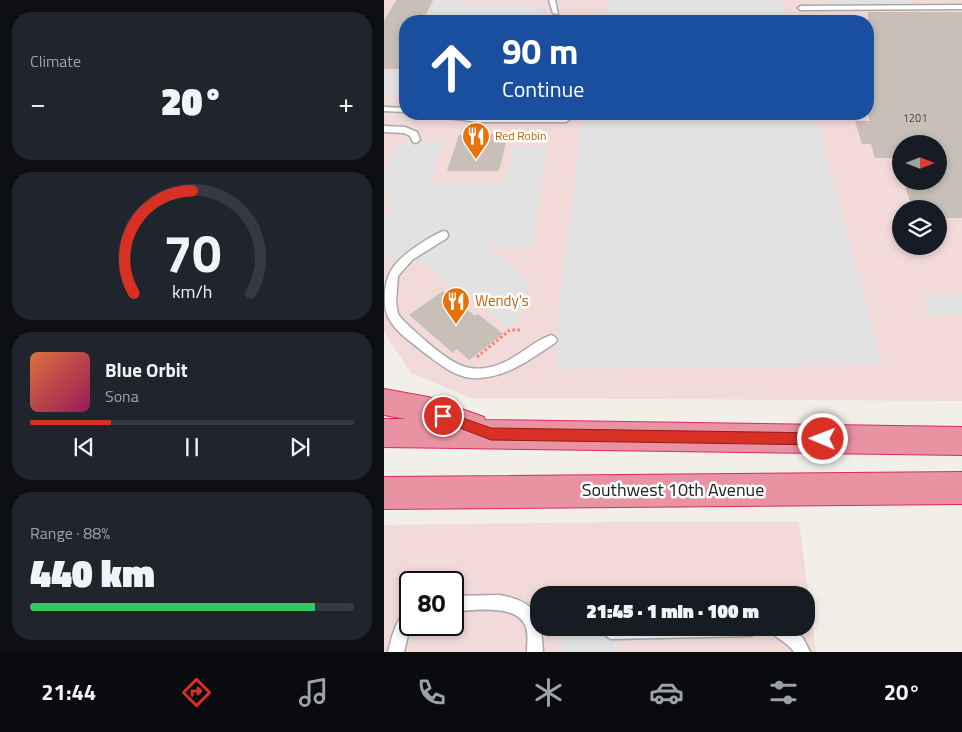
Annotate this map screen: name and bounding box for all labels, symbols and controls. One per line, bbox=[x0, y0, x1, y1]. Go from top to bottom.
text: 90 m bbox=[502, 24, 578, 78]
icon: ahead bbox=[419, 35, 484, 100]
text: Climate bbox=[30, 49, 81, 73]
text: 20° bbox=[161, 72, 223, 130]
text: Continue bbox=[502, 72, 584, 106]
text: − bbox=[30, 81, 46, 124]
text: + bbox=[338, 81, 354, 124]
house number: 1201 bbox=[903, 110, 927, 126]
restaurant icon: Red Robin bbox=[461, 121, 491, 160]
place label: Red Robin bbox=[495, 126, 546, 145]
north arrow bbox=[892, 135, 946, 190]
map controls bbox=[892, 135, 947, 255]
button: layers bbox=[892, 200, 947, 255]
text: 70 bbox=[163, 213, 221, 292]
text: km/h bbox=[172, 278, 212, 305]
restaurant icon: Wendy's bbox=[441, 286, 471, 325]
place label: Wendy's bbox=[475, 289, 529, 312]
text: Blue Orbit bbox=[105, 355, 188, 384]
text: Sona bbox=[105, 384, 139, 408]
pin bbox=[422, 395, 464, 437]
icon: arrive bbox=[429, 402, 457, 430]
position arrow bbox=[796, 412, 848, 464]
icon: previous bbox=[70, 433, 98, 461]
icon: pause bbox=[178, 433, 206, 461]
icon: next bbox=[286, 433, 314, 461]
street label: Southwest 10th Avenue bbox=[582, 476, 764, 503]
text: Range · 88% bbox=[30, 521, 110, 545]
text: 440 km bbox=[30, 544, 155, 602]
speed limit sign: 80 bbox=[399, 571, 464, 636]
text: 21:45 · 1 min · 100 m bbox=[586, 596, 759, 625]
text: 21:44 bbox=[41, 675, 96, 709]
icon: directions bbox=[179, 675, 214, 710]
icon: music bbox=[296, 675, 331, 710]
icon: phone bbox=[414, 675, 449, 710]
icon: climate bbox=[531, 675, 566, 710]
icon: car bbox=[649, 675, 684, 710]
icon: filters bbox=[766, 675, 801, 710]
text: 20° bbox=[884, 675, 921, 709]

